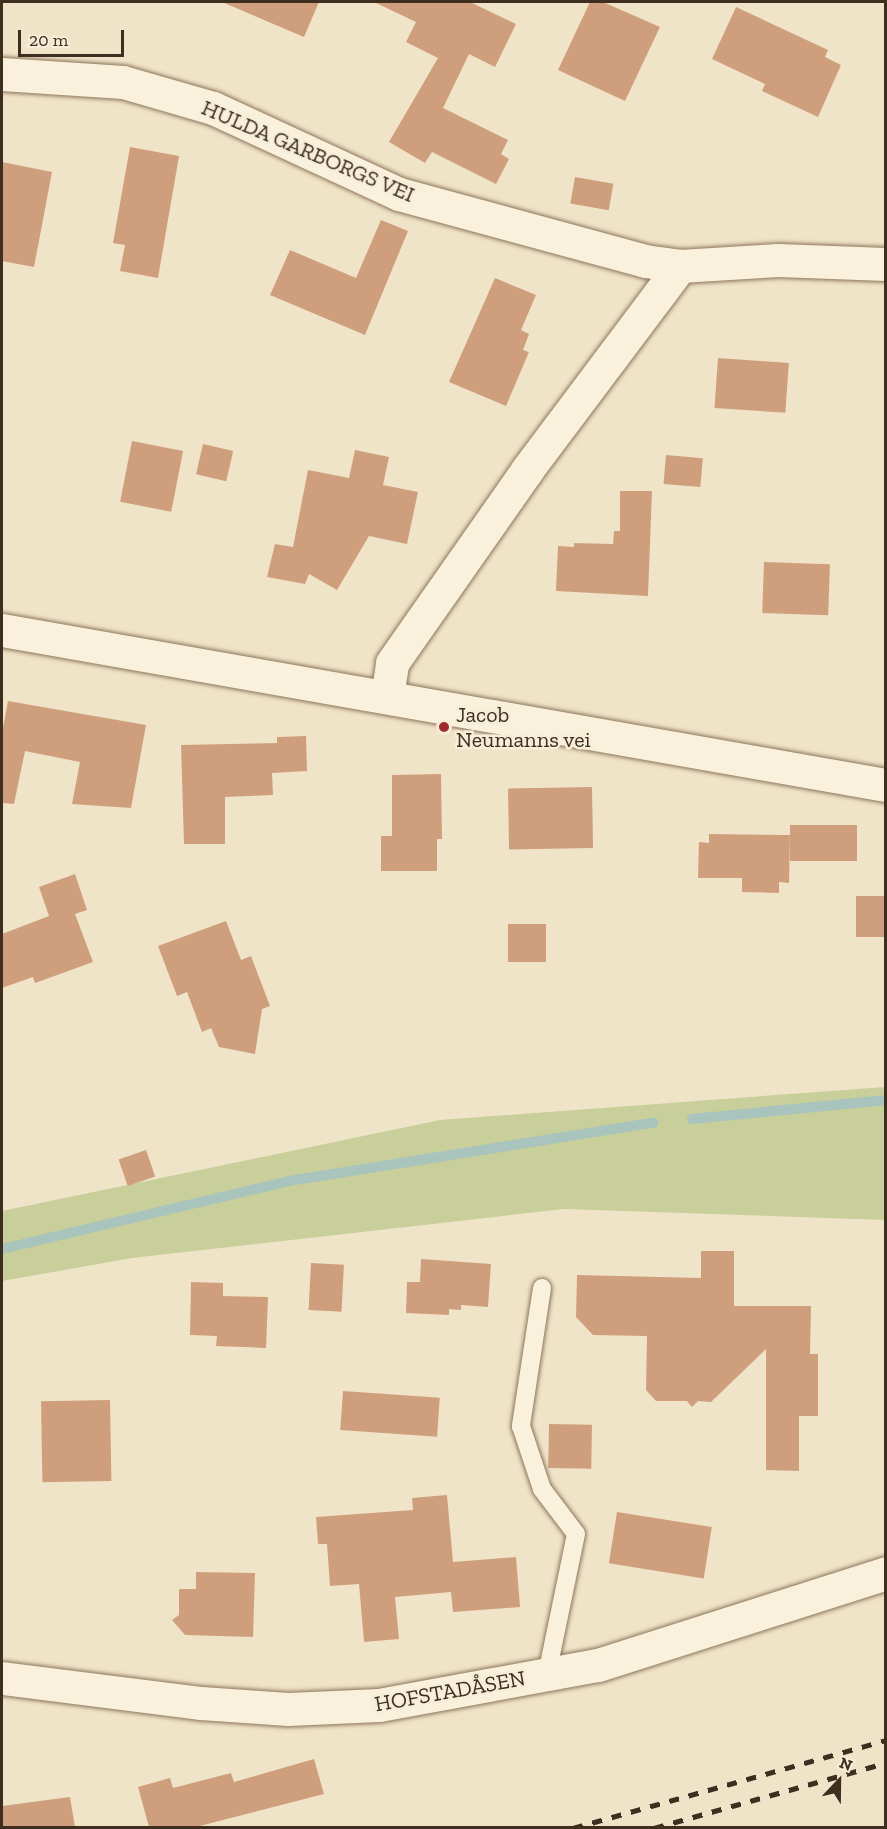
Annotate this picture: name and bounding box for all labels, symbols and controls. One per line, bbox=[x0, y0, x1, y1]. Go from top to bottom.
scale bar bbox=[21, 18, 128, 56]
text: 20 m bbox=[29, 29, 68, 51]
street label: HULDA GARBORGS VEI bbox=[197, 94, 419, 208]
place label: Jacob Neumanns vei bbox=[456, 701, 591, 752]
marker: Jacob Neumanns vei bbox=[437, 720, 451, 734]
street label: HOFSTADÅSEN bbox=[372, 1665, 528, 1717]
north arrow bbox=[809, 1751, 869, 1811]
text: N bbox=[837, 1753, 855, 1775]

